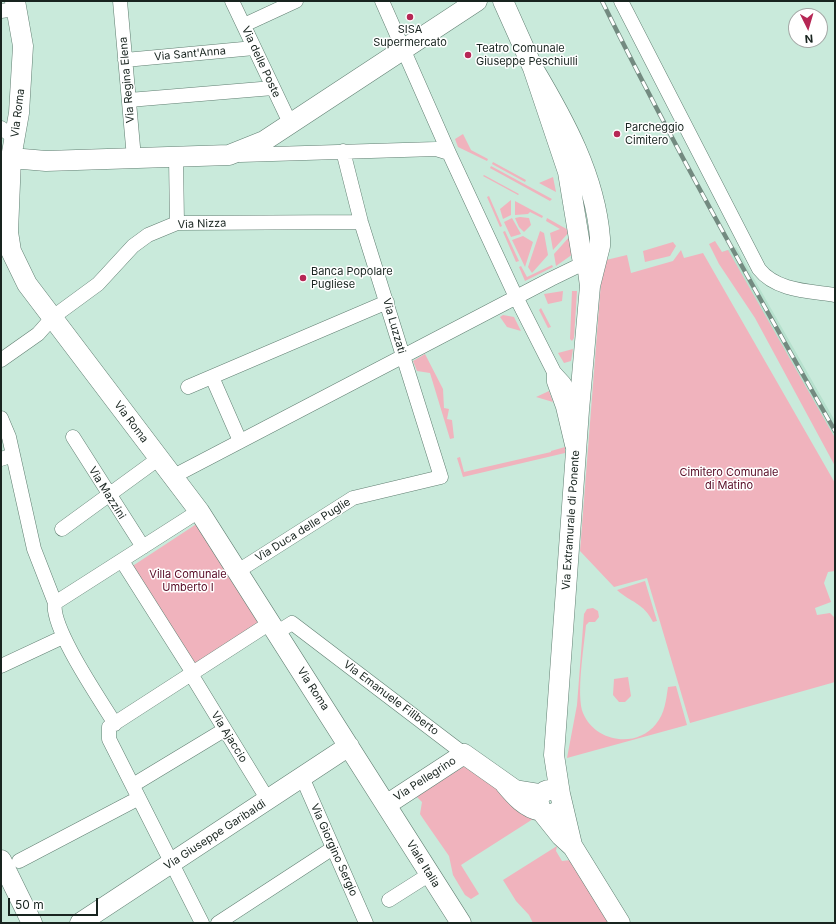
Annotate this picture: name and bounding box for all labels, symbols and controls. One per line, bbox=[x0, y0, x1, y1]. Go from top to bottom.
north arrow bbox=[788, 8, 828, 48]
marker: SISA Supermercato bbox=[405, 12, 415, 22]
place label: SISA Supermercato bbox=[373, 23, 447, 49]
street label: Via delle Poste bbox=[239, 24, 283, 100]
text: N bbox=[804, 32, 814, 46]
street label: Via Regina Elena bbox=[117, 36, 137, 124]
place label: Teatro Comunale Giuseppe Peschiulli bbox=[476, 42, 578, 68]
street label: Via Sant'Anna bbox=[154, 44, 226, 64]
marker: Teatro Comunale Giuseppe Peschiulli bbox=[463, 50, 473, 60]
street label: Via Roma bbox=[8, 88, 28, 138]
place label: Parcheggio Cimitero bbox=[625, 121, 684, 147]
marker: Parcheggio Cimitero bbox=[612, 129, 622, 139]
street label: Via Nizza bbox=[177, 217, 227, 231]
place label: Banca Popolare Pugliese bbox=[311, 265, 393, 291]
marker: Banca Popolare Pugliese bbox=[298, 273, 308, 283]
street label: Via Luzzati bbox=[380, 297, 408, 355]
street label: Via Roma bbox=[111, 399, 151, 445]
street label: Via Extramurale di Ponente bbox=[560, 450, 582, 590]
street label: Via Mazzini bbox=[86, 464, 128, 522]
park label: Cimitero Comunale di Matino bbox=[679, 466, 779, 492]
street label: Via Duca delle Puglie bbox=[253, 495, 353, 565]
park label: Villa Comunale Umberto I bbox=[149, 568, 227, 594]
street label: Via Emanuele Filiberto bbox=[341, 658, 441, 738]
street label: Via Roma bbox=[294, 665, 332, 713]
street label: Via Ajaccio bbox=[208, 709, 250, 765]
street label: Via Pellegrino bbox=[391, 754, 459, 804]
street label: Via Giuseppe Garibaldi bbox=[162, 797, 268, 873]
street label: Via Giorgino Sergio bbox=[308, 802, 360, 898]
street label: Viale Italia bbox=[403, 838, 443, 890]
scale bar bbox=[10, 890, 100, 916]
text: 50 m bbox=[15, 897, 44, 912]

